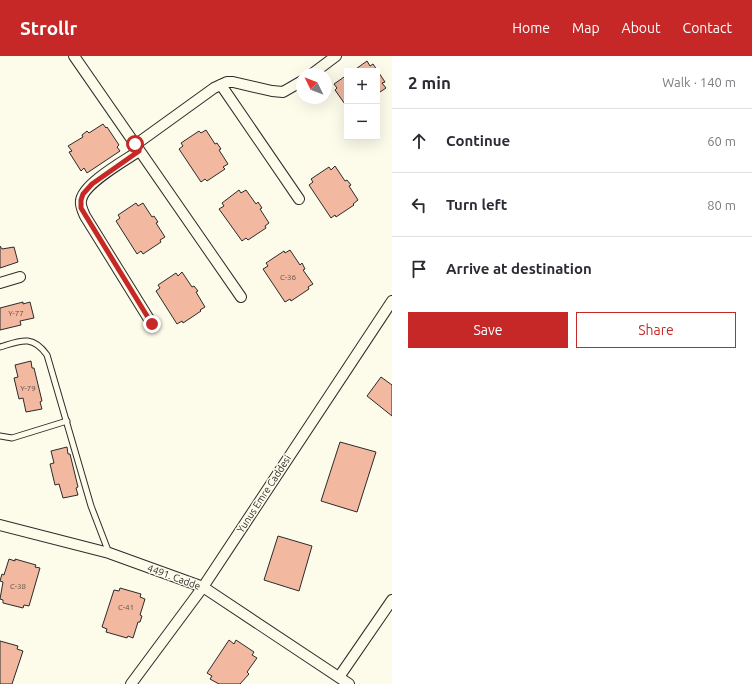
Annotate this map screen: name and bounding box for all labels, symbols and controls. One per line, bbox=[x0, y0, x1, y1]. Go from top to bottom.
text: Strollr bbox=[20, 17, 77, 39]
text: Home bbox=[512, 20, 550, 36]
text: Map bbox=[572, 20, 600, 36]
text: About bbox=[622, 20, 661, 36]
text: Contact bbox=[683, 20, 732, 36]
north arrow bbox=[296, 68, 332, 104]
map controls bbox=[344, 68, 380, 140]
button: + bbox=[344, 68, 380, 104]
text: 2 min bbox=[408, 73, 451, 92]
text: Walk · 140 m bbox=[662, 75, 736, 89]
button: − bbox=[344, 104, 380, 140]
icon: ahead bbox=[408, 130, 430, 152]
text: Continue bbox=[446, 132, 510, 149]
text: 60 m bbox=[707, 134, 736, 148]
route start bbox=[126, 135, 144, 153]
icon: left bbox=[408, 194, 430, 216]
text: Turn left bbox=[446, 196, 507, 213]
text: 80 m bbox=[707, 198, 736, 212]
icon: arrive bbox=[408, 258, 430, 280]
text: Arrive at destination bbox=[446, 260, 592, 277]
house number: C-36 bbox=[280, 273, 297, 282]
house number: Y-77 bbox=[8, 309, 24, 318]
button: Save bbox=[408, 312, 568, 348]
button: Share bbox=[576, 312, 736, 348]
route end bbox=[143, 315, 161, 333]
house number: Y-79 bbox=[20, 384, 36, 393]
street label: Yunus Emre Caddesi bbox=[235, 453, 293, 535]
street label: 4491. Cadde bbox=[146, 562, 202, 592]
house number: C-38 bbox=[10, 582, 27, 591]
house number: C-41 bbox=[118, 603, 134, 612]

